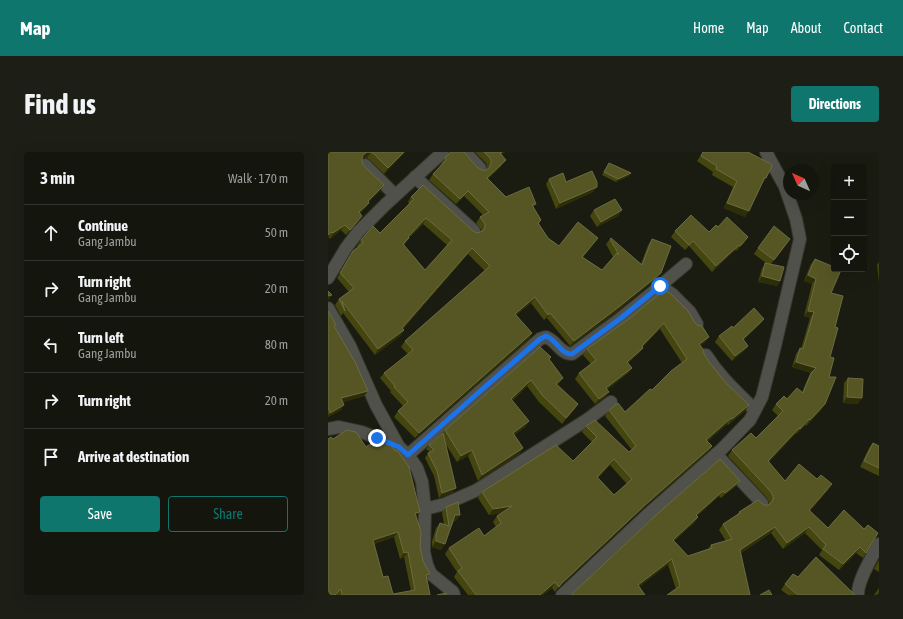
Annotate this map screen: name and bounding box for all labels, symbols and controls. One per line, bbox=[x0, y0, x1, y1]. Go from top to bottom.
text: Map bbox=[20, 17, 51, 39]
text: Home bbox=[693, 20, 724, 36]
text: Map bbox=[746, 20, 769, 36]
text: About bbox=[791, 20, 822, 36]
text: Contact bbox=[844, 20, 883, 36]
button: Directions bbox=[791, 86, 879, 122]
text: Find us bbox=[24, 88, 96, 120]
north arrow bbox=[783, 164, 819, 200]
map controls bbox=[831, 164, 867, 272]
button: + bbox=[831, 164, 867, 200]
text: 3 min bbox=[40, 168, 75, 188]
text: Walk · 170 m bbox=[228, 171, 288, 186]
button: − bbox=[831, 200, 867, 236]
text: Continue bbox=[78, 217, 128, 234]
icon: ahead bbox=[40, 222, 62, 244]
text: 50 m bbox=[265, 225, 288, 240]
text: Gang Jambu bbox=[78, 234, 137, 249]
button: locate bbox=[831, 236, 867, 272]
text: Turn right bbox=[78, 273, 131, 290]
route start bbox=[651, 277, 669, 295]
icon: right bbox=[40, 278, 62, 300]
text: 20 m bbox=[265, 281, 288, 296]
text: Gang Jambu bbox=[78, 290, 137, 305]
text: Turn left bbox=[78, 329, 124, 346]
icon: left bbox=[40, 334, 62, 356]
text: 80 m bbox=[265, 337, 288, 352]
text: Gang Jambu bbox=[78, 346, 137, 361]
icon: right bbox=[40, 390, 62, 412]
text: Turn right bbox=[78, 392, 131, 409]
text: 20 m bbox=[265, 393, 288, 408]
route end bbox=[368, 429, 386, 447]
icon: arrive bbox=[40, 446, 62, 468]
text: Arrive at destination bbox=[78, 448, 189, 465]
button: Save bbox=[40, 496, 160, 532]
button: Share bbox=[168, 496, 288, 532]

